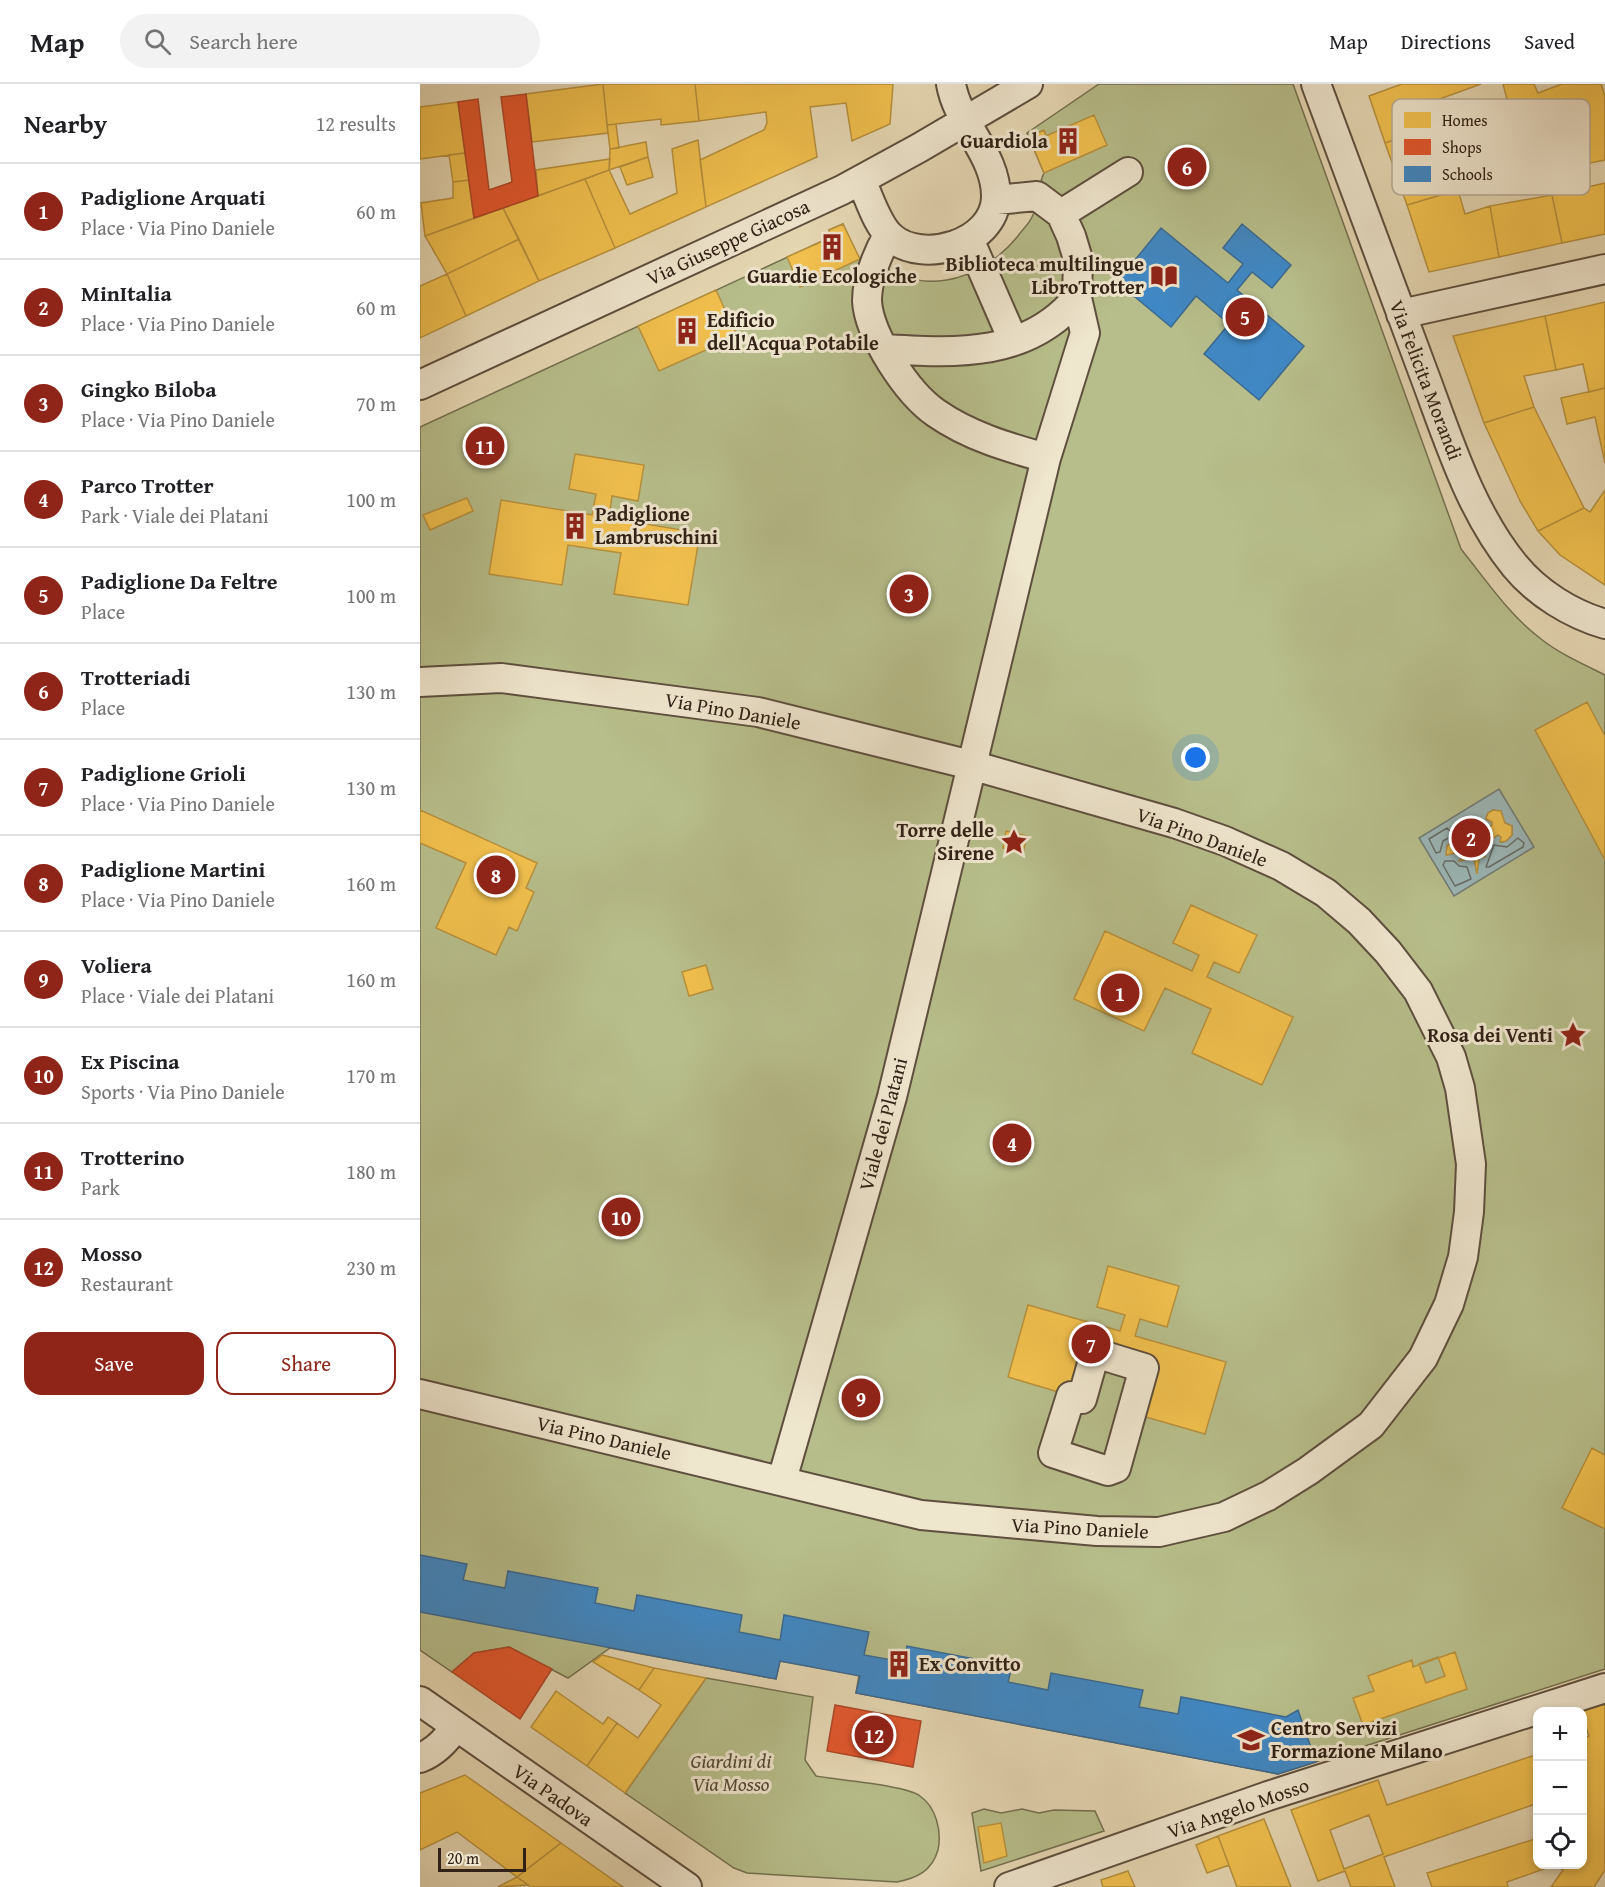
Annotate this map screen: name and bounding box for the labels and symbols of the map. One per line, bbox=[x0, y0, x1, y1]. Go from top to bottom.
legend bbox=[1392, 99, 1590, 195]
text: Homes bbox=[1442, 108, 1488, 132]
place label: Guardiola bbox=[960, 126, 1049, 155]
building icon: Guardiola bbox=[1053, 126, 1083, 156]
text: Shops bbox=[1442, 135, 1482, 159]
pin: 6 bbox=[1168, 144, 1206, 190]
text: Schools bbox=[1442, 162, 1493, 186]
street label: Via Giuseppe Giacosa bbox=[642, 191, 815, 292]
building icon: Guardie Ecologiche bbox=[817, 232, 847, 262]
place label: Biblioteca multilingue LibroTrotter bbox=[946, 249, 1144, 301]
place label: Guardie Ecologiche bbox=[747, 261, 917, 290]
library icon: Biblioteca multilingue LibroTrotter bbox=[1149, 261, 1179, 291]
pin: 5 bbox=[1226, 294, 1264, 340]
street label: Via Felicita Morandi bbox=[1383, 296, 1470, 464]
place label: Edificio dell'Acqua Potabile bbox=[707, 305, 879, 357]
building icon: Edificio dell'Acqua Potabile bbox=[672, 316, 702, 346]
pin: 11 bbox=[466, 424, 504, 469]
place label: Padiglione Lambruschini bbox=[595, 499, 718, 551]
building icon: Padiglione Lambruschini bbox=[560, 511, 590, 541]
pin: 3 bbox=[890, 572, 928, 616]
street label: Via Pino Daniele bbox=[663, 684, 803, 737]
your location bbox=[1181, 743, 1210, 772]
street label: Via Pino Daniele bbox=[1133, 799, 1272, 874]
place label: Torre delle Sirene bbox=[897, 815, 994, 867]
pin: 2 bbox=[1452, 816, 1490, 861]
place icon: Torre delle Sirene bbox=[999, 827, 1029, 857]
pin: 8 bbox=[476, 852, 516, 898]
pin: 1 bbox=[1100, 970, 1140, 1016]
place label: Rosa dei Venti bbox=[1427, 1020, 1553, 1049]
place icon: Rosa dei Venti bbox=[1558, 1020, 1588, 1050]
street label: Viale dei Platani bbox=[851, 1054, 914, 1194]
pin: 4 bbox=[992, 1120, 1032, 1166]
pin: 10 bbox=[602, 1194, 640, 1240]
pin: 7 bbox=[1072, 1322, 1110, 1366]
pin: 9 bbox=[842, 1376, 880, 1420]
street label: Via Pino Daniele bbox=[534, 1408, 674, 1467]
street label: Via Pino Daniele bbox=[1011, 1509, 1149, 1546]
building icon: Ex Convitto bbox=[884, 1649, 914, 1679]
place label: Ex Convitto bbox=[919, 1649, 1021, 1678]
pin: 12 bbox=[854, 1712, 894, 1758]
place label: Centro Servizi Formazione Milano bbox=[1271, 1713, 1443, 1765]
school or university icon: Centro Servizi Formazione Milano bbox=[1236, 1725, 1266, 1755]
park label: Giardini di Via Mosso bbox=[691, 1746, 771, 1798]
street label: Via Padova bbox=[507, 1756, 600, 1833]
street label: Via Angelo Mosso bbox=[1163, 1770, 1313, 1845]
scale bar bbox=[438, 1845, 526, 1872]

